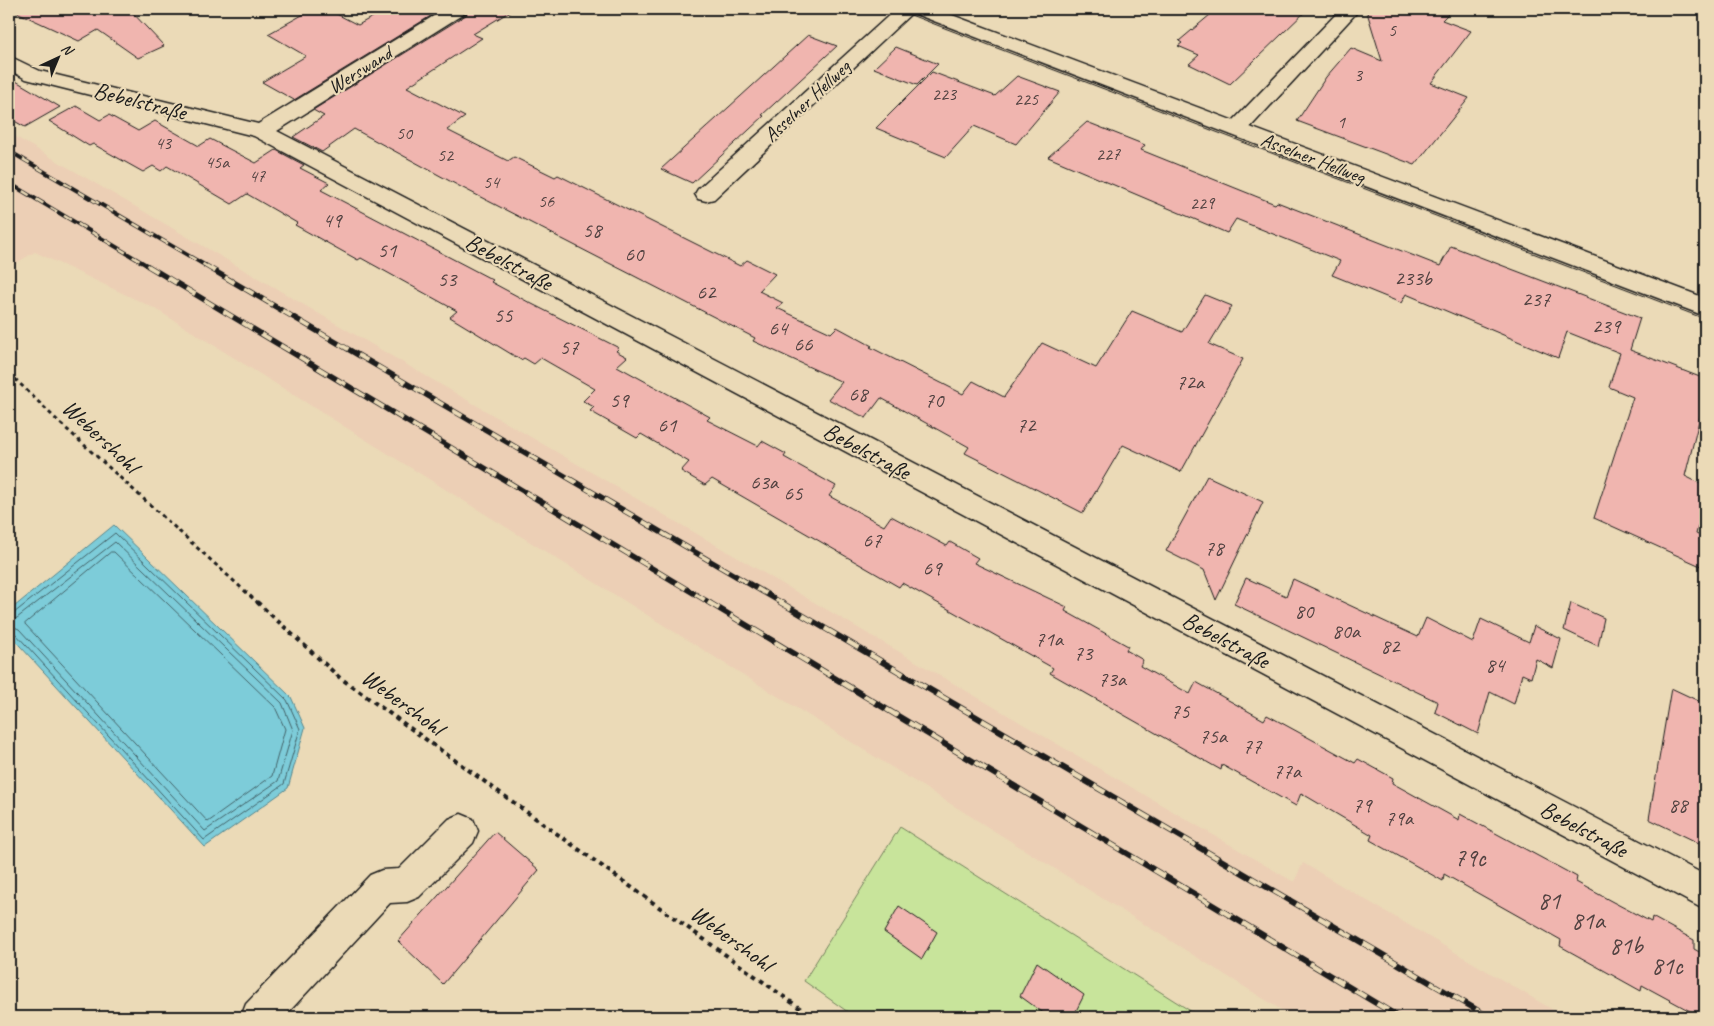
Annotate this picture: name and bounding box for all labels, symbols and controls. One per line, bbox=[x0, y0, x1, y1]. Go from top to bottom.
house number: 5 bbox=[1388, 19, 1397, 41]
north arrow bbox=[32, 32, 82, 82]
street label: Werswand bbox=[324, 39, 399, 99]
text: N bbox=[58, 40, 77, 60]
street label: Asselner Hellweg bbox=[758, 53, 857, 147]
house number: 3 bbox=[1354, 64, 1364, 86]
street label: Bebelstraße bbox=[91, 75, 192, 128]
house number: 223 bbox=[932, 83, 958, 105]
house number: 225 bbox=[1014, 88, 1039, 110]
house number: 1 bbox=[1337, 111, 1346, 133]
house number: 50 bbox=[396, 122, 414, 144]
street label: Asselner Hellweg bbox=[1257, 127, 1370, 190]
house number: 43 bbox=[155, 132, 173, 154]
house number: 227 bbox=[1096, 143, 1121, 165]
house number: 52 bbox=[437, 144, 455, 166]
house number: 45a bbox=[205, 151, 230, 173]
house number: 47 bbox=[249, 165, 266, 187]
house number: 54 bbox=[483, 171, 501, 193]
house number: 56 bbox=[538, 190, 555, 212]
house number: 229 bbox=[1190, 192, 1216, 214]
house number: 49 bbox=[323, 207, 343, 233]
house number: 58 bbox=[583, 217, 604, 243]
street label: Bebelstraße bbox=[460, 227, 560, 298]
house number: 51 bbox=[378, 237, 398, 263]
house number: 60 bbox=[625, 241, 645, 267]
house number: 233b bbox=[1394, 265, 1434, 291]
house number: 53 bbox=[438, 266, 458, 292]
house number: 62 bbox=[697, 279, 717, 305]
house number: 237 bbox=[1522, 286, 1552, 312]
house number: 55 bbox=[494, 302, 514, 328]
house number: 239 bbox=[1592, 313, 1622, 339]
house number: 64 bbox=[769, 315, 790, 341]
house number: 66 bbox=[794, 331, 813, 357]
house number: 57 bbox=[560, 334, 580, 360]
house number: 72a bbox=[1176, 369, 1206, 395]
house number: 68 bbox=[849, 381, 870, 407]
house number: 59 bbox=[610, 387, 630, 413]
house number: 70 bbox=[925, 387, 945, 413]
street label: Webershohl bbox=[56, 393, 149, 482]
house number: 61 bbox=[658, 412, 678, 438]
house number: 72 bbox=[1017, 412, 1037, 438]
street label: Bebelstraße bbox=[818, 416, 918, 487]
house number: 63a bbox=[750, 469, 780, 495]
house number: 65 bbox=[784, 480, 804, 506]
house number: 67 bbox=[863, 527, 883, 553]
house number: 78 bbox=[1205, 535, 1226, 561]
house number: 69 bbox=[923, 555, 943, 581]
house number: 80 bbox=[1295, 598, 1315, 624]
street label: Bebelstraße bbox=[1177, 605, 1277, 676]
house number: 80a bbox=[1332, 618, 1362, 644]
house number: 71a bbox=[1035, 626, 1065, 652]
house number: 82 bbox=[1381, 633, 1401, 659]
house number: 73 bbox=[1074, 640, 1094, 666]
house number: 84 bbox=[1486, 652, 1507, 678]
street label: Webershohl bbox=[356, 662, 453, 744]
house number: 73a bbox=[1098, 666, 1128, 692]
house number: 75 bbox=[1171, 698, 1191, 724]
house number: 75a bbox=[1199, 723, 1229, 749]
house number: 77 bbox=[1243, 733, 1263, 759]
house number: 77a bbox=[1273, 758, 1303, 784]
house number: 79 bbox=[1353, 792, 1373, 818]
house number: 88 bbox=[1669, 792, 1690, 818]
street label: Bebelstraße bbox=[1535, 794, 1635, 865]
house number: 79a bbox=[1385, 805, 1415, 831]
house number: 79c bbox=[1454, 842, 1487, 874]
house number: 81 bbox=[1538, 885, 1562, 917]
street label: Webershohl bbox=[685, 898, 782, 980]
house number: 81a bbox=[1571, 905, 1607, 937]
house number: 81b bbox=[1609, 930, 1645, 962]
house number: 81c bbox=[1651, 950, 1684, 982]

